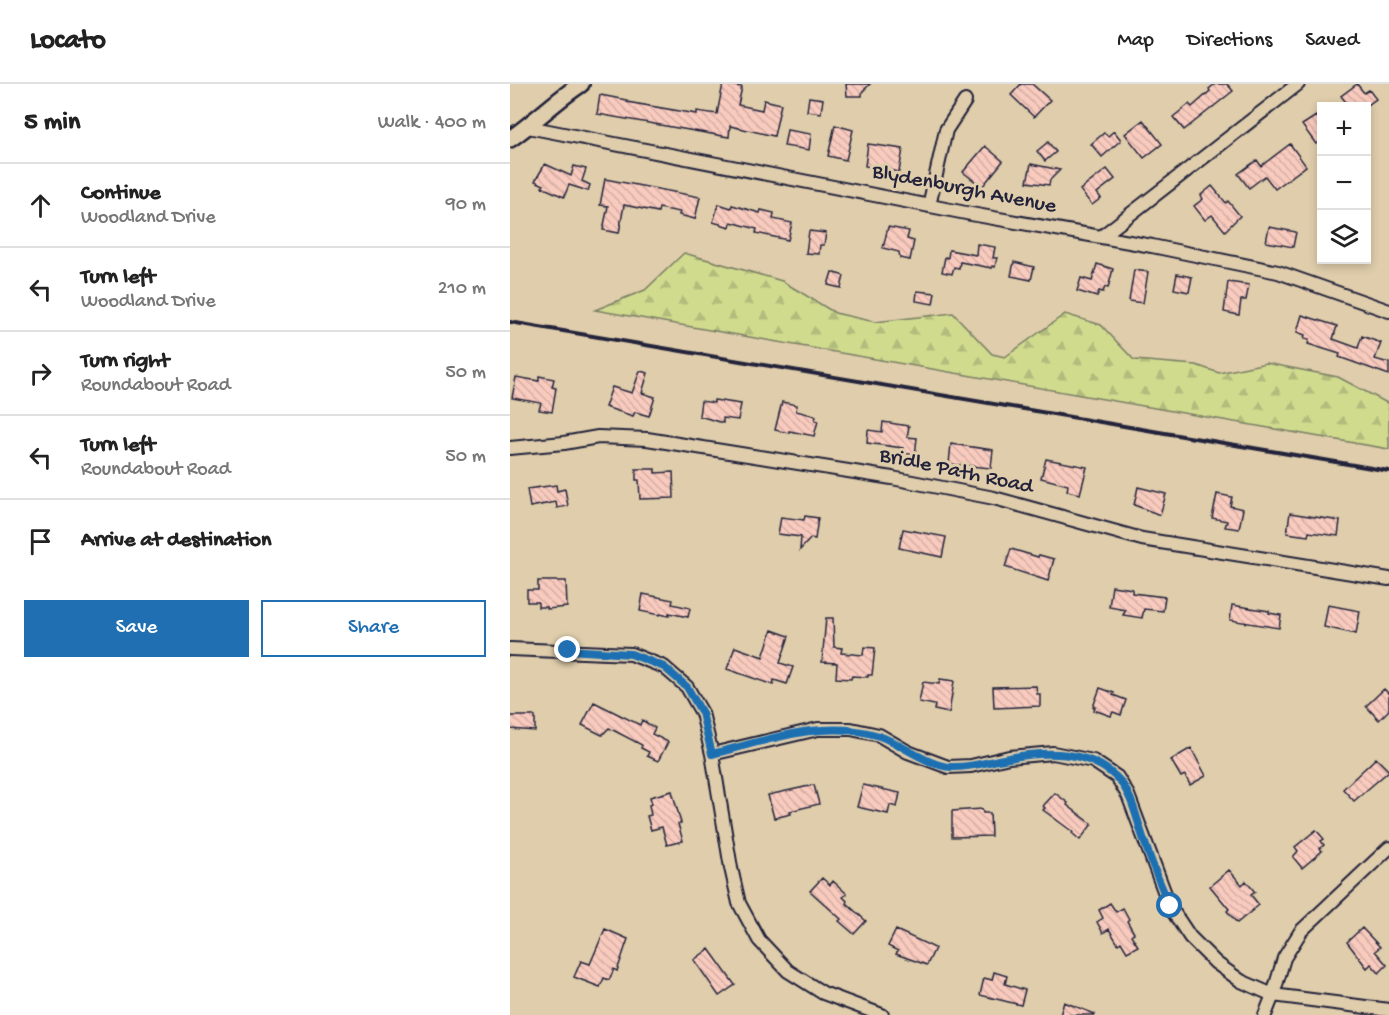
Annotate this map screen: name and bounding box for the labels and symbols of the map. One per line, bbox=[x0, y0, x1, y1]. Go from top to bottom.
street label: Blydenburgh Avenue bbox=[869, 159, 1059, 221]
street label: Bridle Path Road bbox=[876, 443, 1037, 501]
route end bbox=[554, 636, 580, 662]
route start bbox=[1156, 892, 1182, 918]

